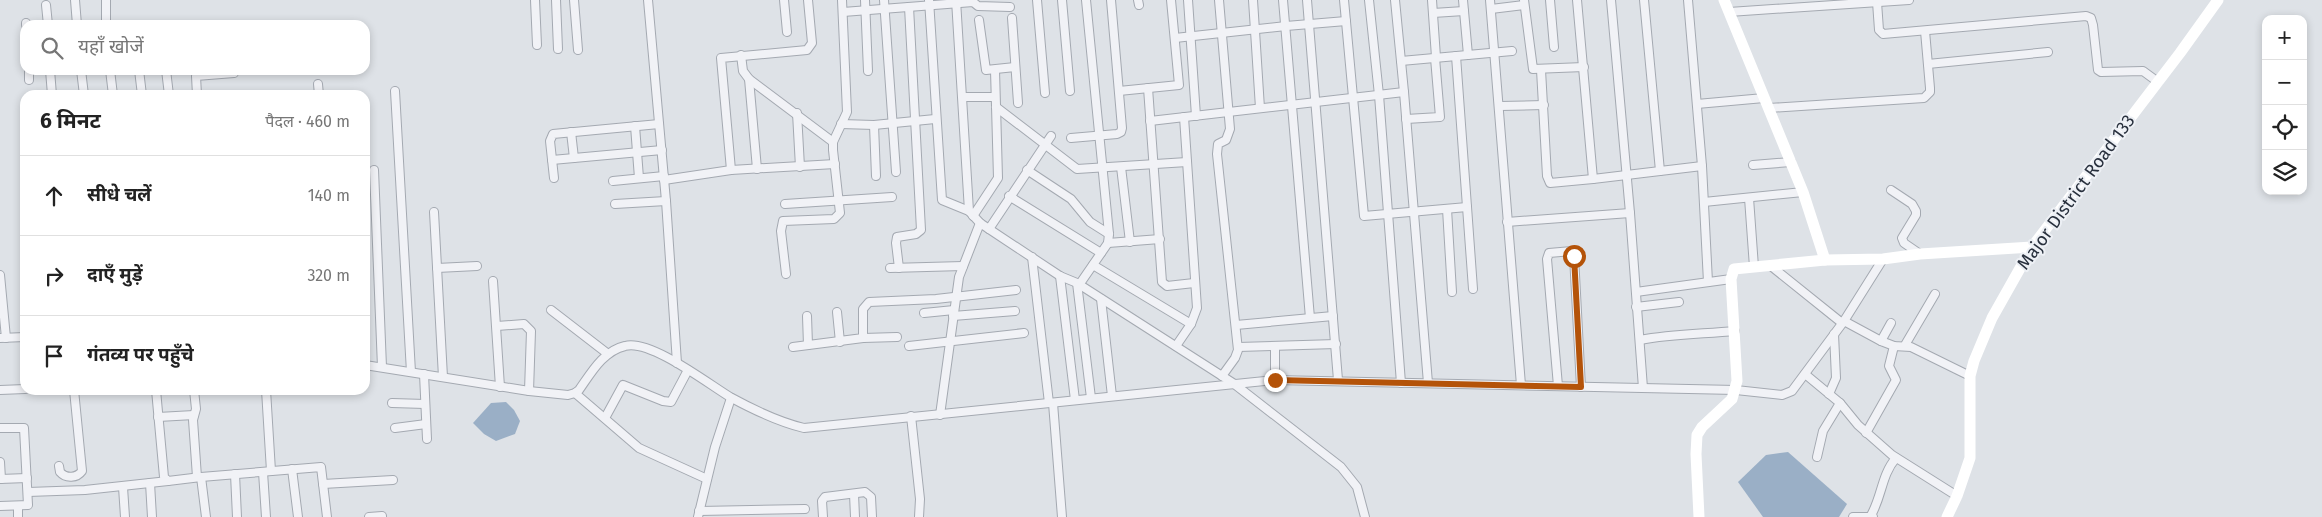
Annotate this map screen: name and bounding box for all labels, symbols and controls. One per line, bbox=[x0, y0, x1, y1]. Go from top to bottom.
map controls bbox=[2262, 15, 2307, 195]
button: + bbox=[2262, 15, 2307, 60]
search box bbox=[20, 20, 370, 75]
icon: search bbox=[38, 34, 66, 62]
text: यहाँ खोजें bbox=[78, 35, 144, 58]
button: − bbox=[2262, 60, 2307, 105]
button: locate bbox=[2262, 105, 2307, 150]
text: 6 मिनट bbox=[40, 108, 101, 134]
street label: Major District Road 133 bbox=[2012, 110, 2140, 274]
text: पैदल · 460 m bbox=[265, 112, 350, 131]
button: layers bbox=[2262, 150, 2307, 195]
icon: ahead bbox=[40, 182, 68, 210]
text: सीधे चलें bbox=[87, 183, 151, 206]
text: 140 m bbox=[308, 186, 350, 205]
route start bbox=[1563, 245, 1586, 268]
icon: right bbox=[40, 262, 68, 290]
text: दाएँ मुड़ें bbox=[87, 263, 143, 286]
text: 320 m bbox=[307, 266, 350, 285]
icon: arrive bbox=[40, 342, 68, 370]
text: गंतव्य पर पहुँचे bbox=[87, 343, 194, 366]
route end bbox=[1264, 369, 1287, 392]

